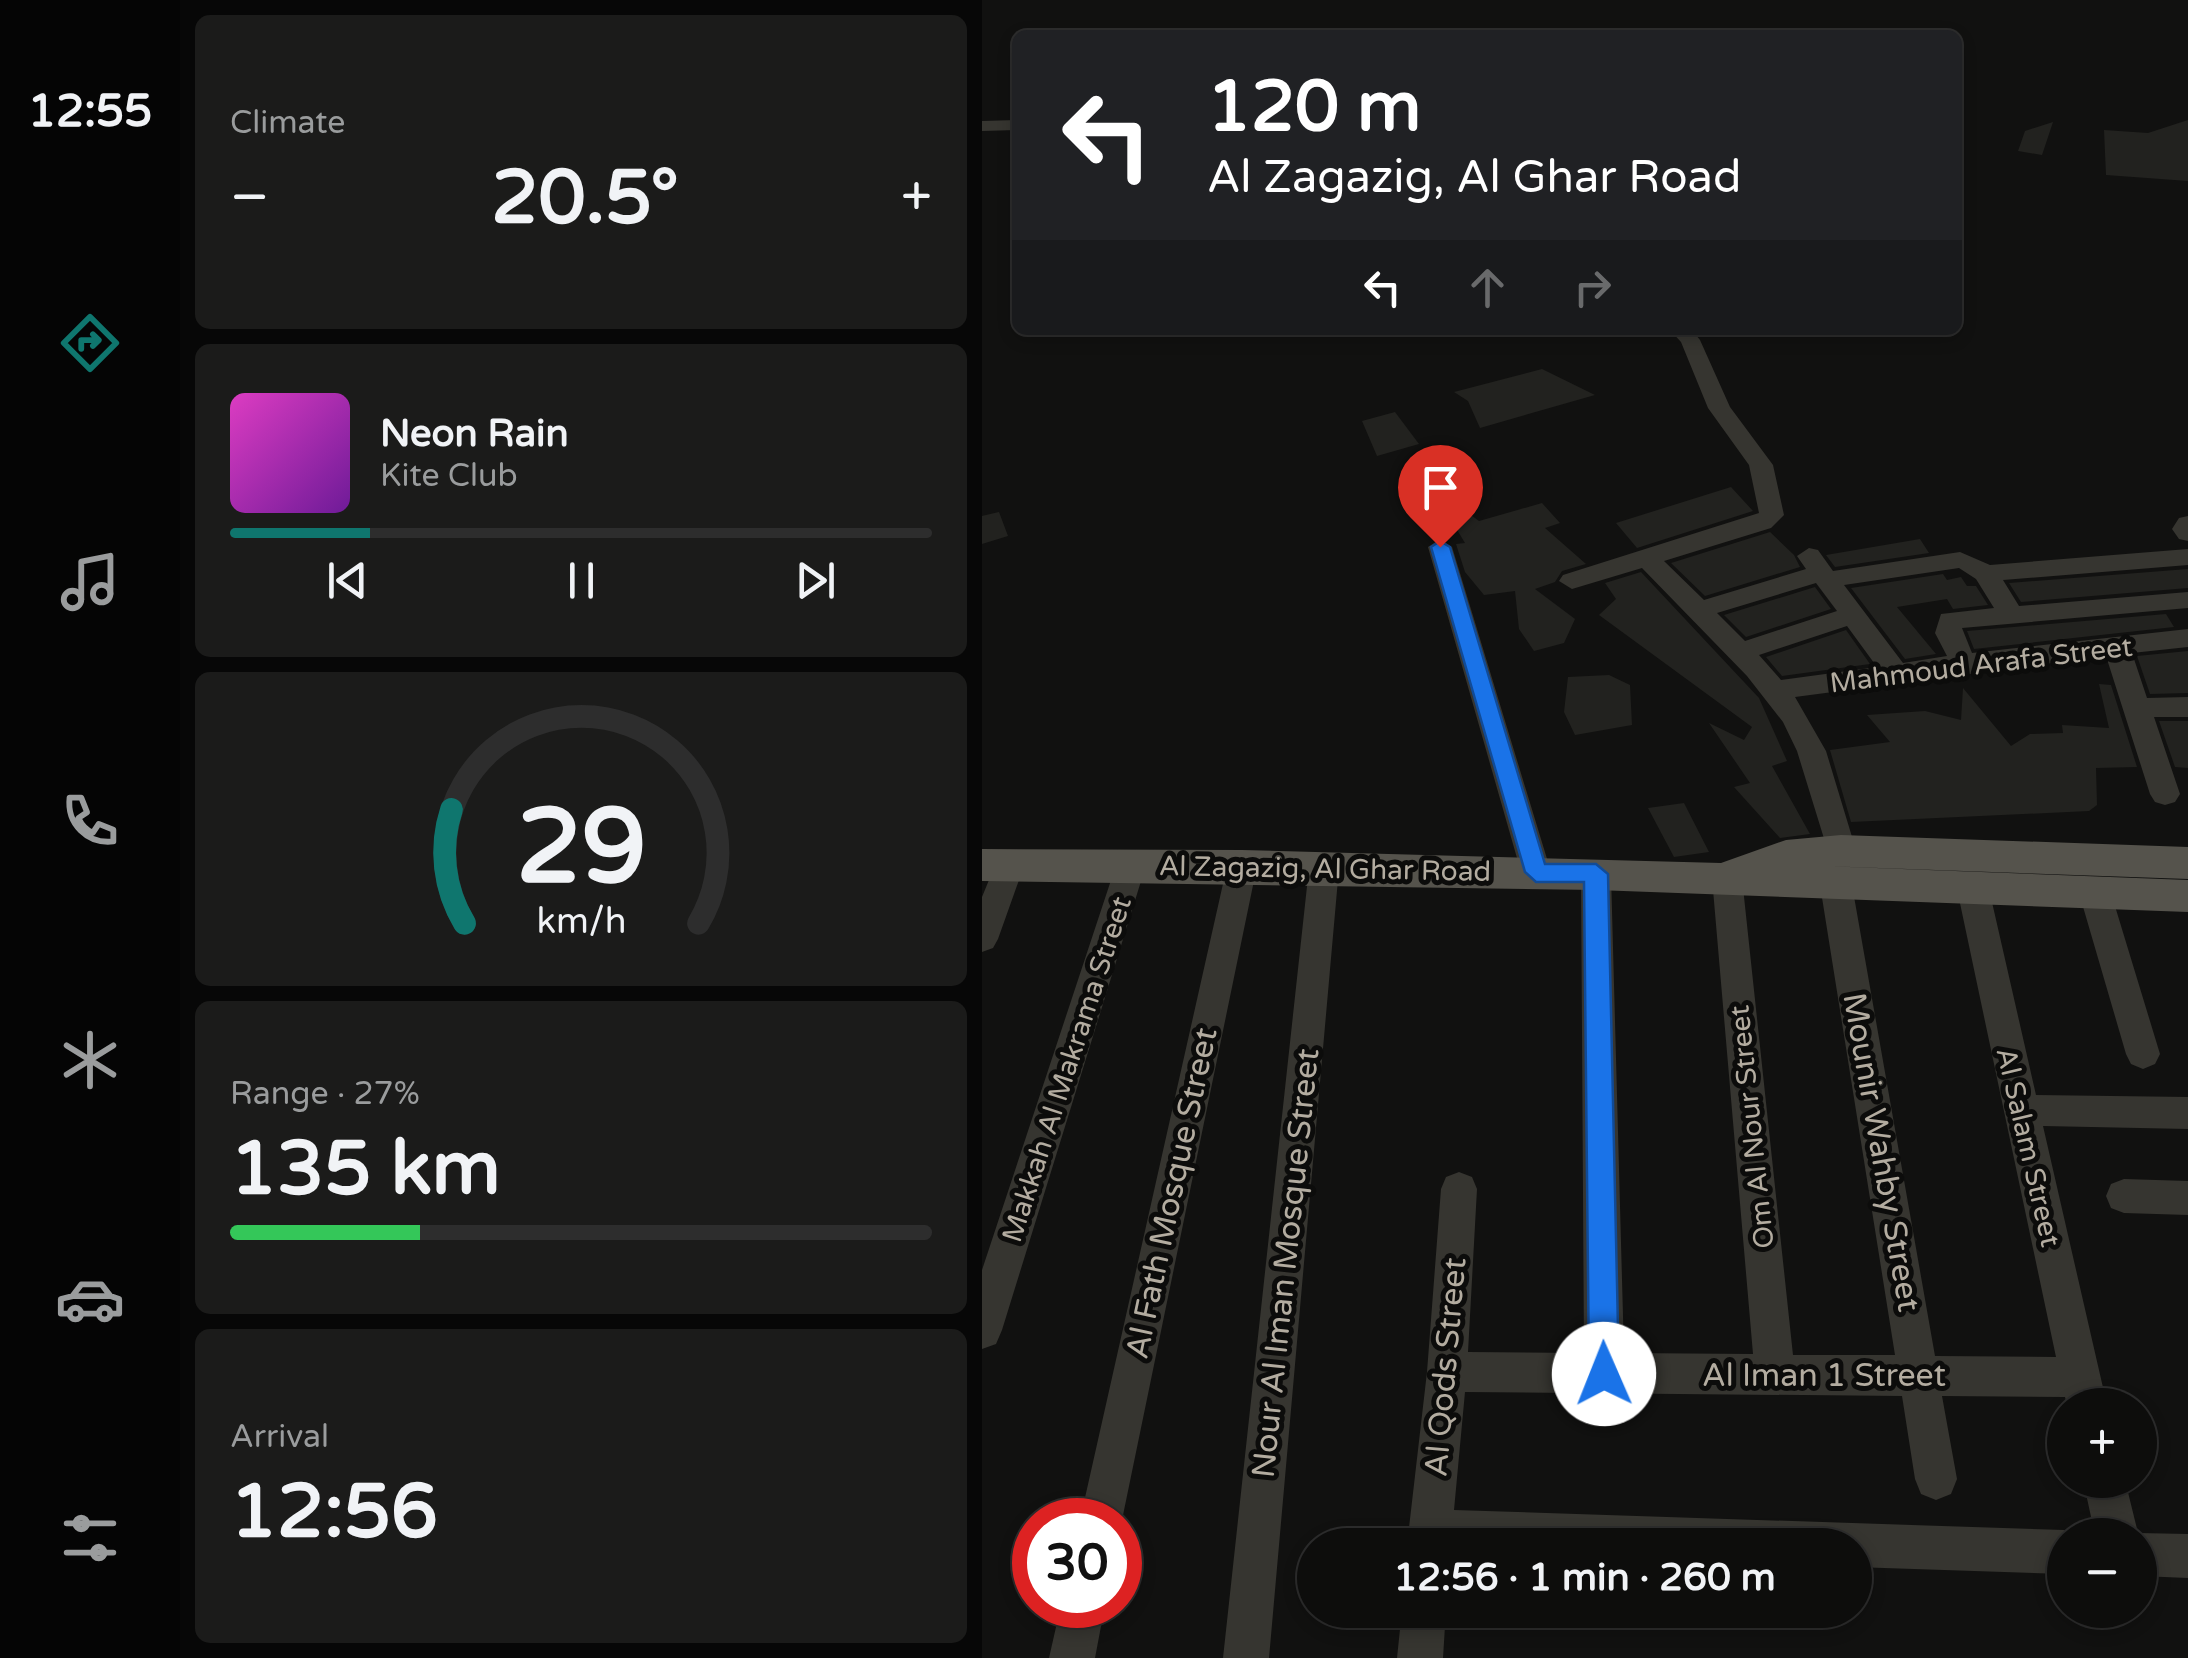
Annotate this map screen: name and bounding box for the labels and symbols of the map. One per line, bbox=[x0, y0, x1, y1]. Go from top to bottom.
pin bbox=[1398, 445, 1483, 548]
street label: Mahmoud Arafa Street bbox=[1828, 630, 2135, 700]
street label: Al Zagazig, Al Ghar Road bbox=[1158, 849, 1491, 889]
street label: Makkah Al Makrama Street bbox=[995, 892, 1139, 1246]
street label: Mounir Wahby Street bbox=[1834, 990, 1928, 1314]
street label: Om Al Nour Street bbox=[1722, 1003, 1782, 1250]
street label: Al Fath Mosque Street bbox=[1118, 1024, 1226, 1362]
street label: Al Salam Street bbox=[1989, 1044, 2068, 1251]
street label: Nour Al Iman Mosque Street bbox=[1245, 1047, 1327, 1480]
street label: Al Qods Street bbox=[1417, 1256, 1475, 1478]
position arrow bbox=[1552, 1322, 1656, 1426]
street label: Al Iman 1 Street bbox=[1702, 1357, 1946, 1395]
speed limit sign: 30 bbox=[1012, 1498, 1142, 1628]

